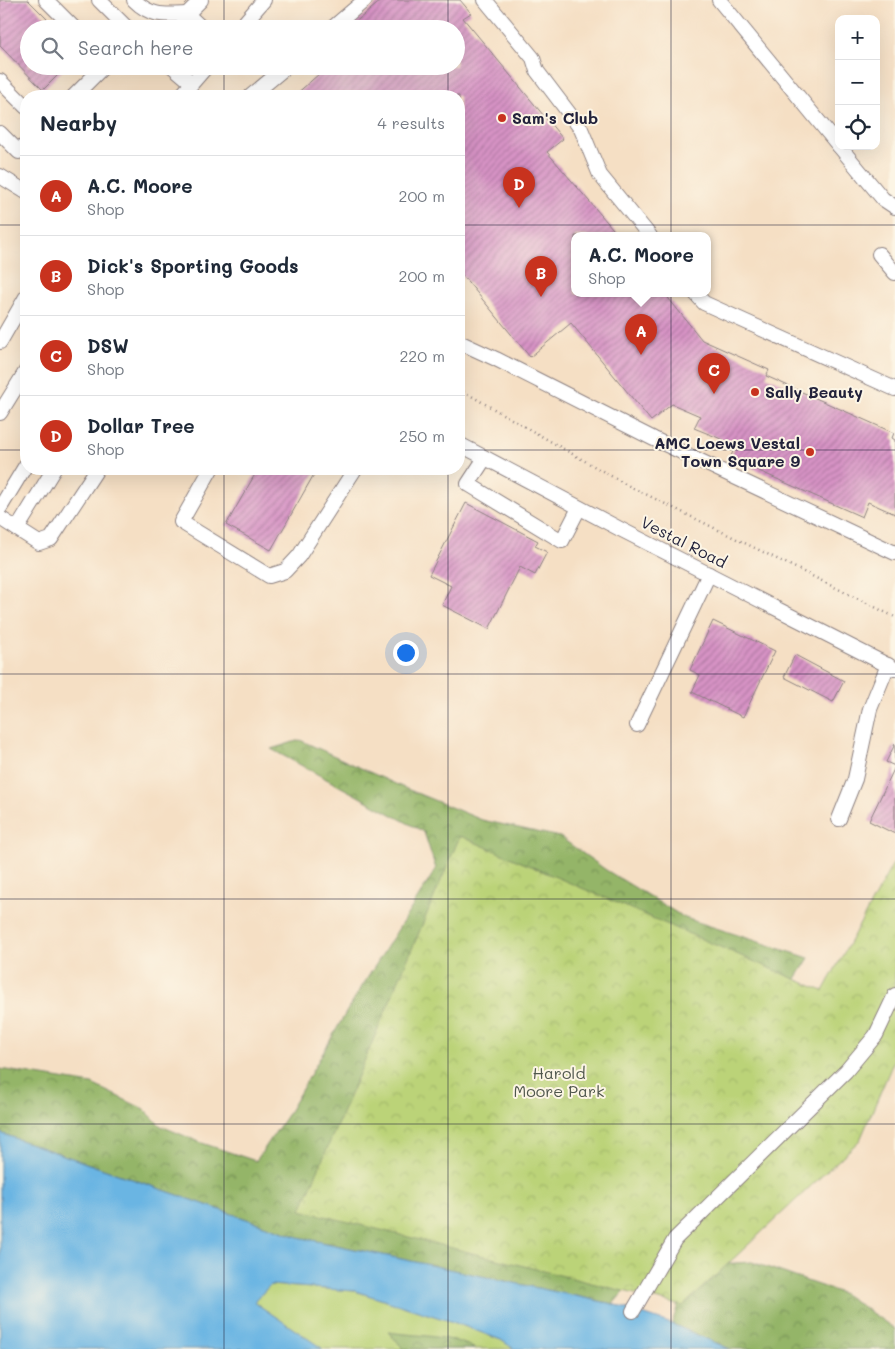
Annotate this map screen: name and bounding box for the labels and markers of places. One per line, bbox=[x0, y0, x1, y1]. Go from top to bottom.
place label: Sam's Club bbox=[512, 107, 598, 128]
marker: Sam's Club bbox=[496, 112, 508, 124]
pin: D bbox=[503, 167, 535, 208]
pin: B bbox=[525, 256, 557, 297]
pin: A bbox=[625, 314, 657, 355]
pin: C bbox=[698, 353, 730, 394]
place label: Sally Beauty bbox=[765, 381, 863, 402]
marker: Sally Beauty bbox=[749, 386, 761, 398]
place label: AMC Loews Vestal Town Square 9 bbox=[654, 432, 800, 471]
marker: AMC Loews Vestal Town Square 9 bbox=[804, 446, 816, 458]

